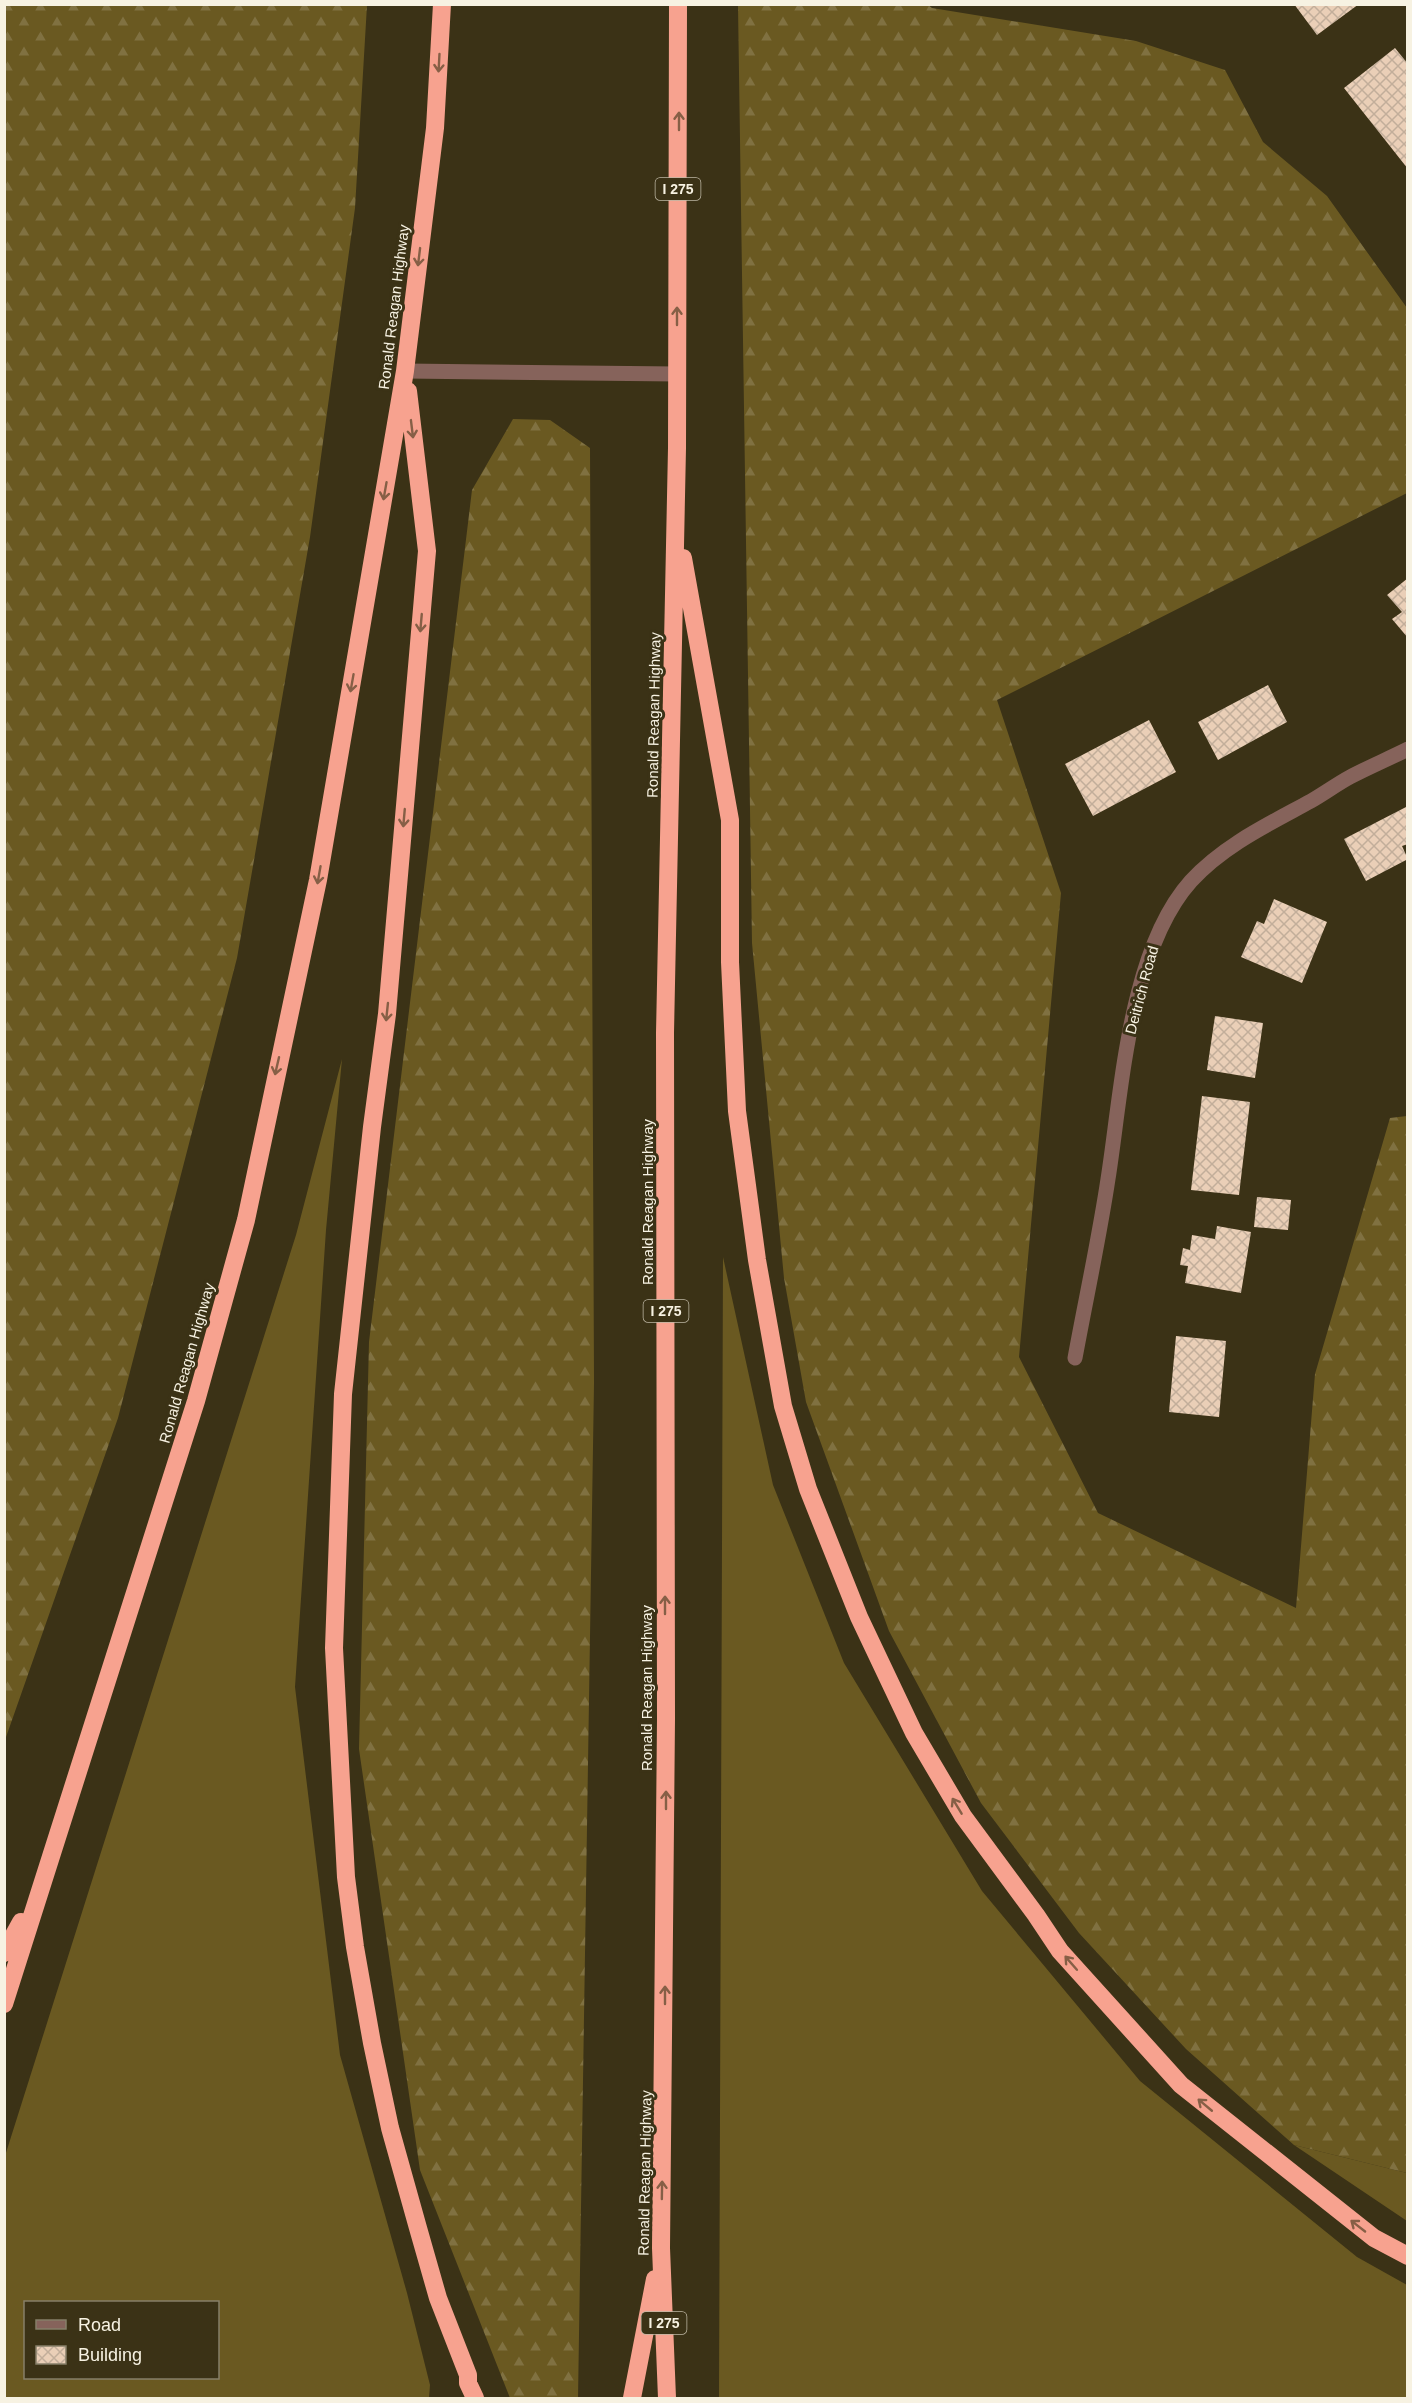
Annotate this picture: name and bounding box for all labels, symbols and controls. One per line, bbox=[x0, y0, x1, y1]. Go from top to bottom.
one-way arrow bbox=[434, 52, 445, 72]
one-way arrow bbox=[673, 111, 685, 131]
road number: I 275 bbox=[656, 178, 700, 200]
street label: Ronald Reagan Highway bbox=[375, 223, 412, 390]
one-way arrow bbox=[414, 246, 425, 266]
one-way arrow bbox=[671, 306, 683, 326]
one-way arrow bbox=[407, 419, 418, 439]
one-way arrow bbox=[379, 481, 390, 500]
one-way arrow bbox=[415, 613, 426, 633]
street label: Ronald Reagan Highway bbox=[644, 631, 663, 798]
one-way arrow bbox=[346, 673, 357, 693]
one-way arrow bbox=[398, 807, 409, 827]
one-way arrow bbox=[313, 865, 324, 885]
street label: Deitrich Road bbox=[1122, 944, 1161, 1036]
one-way arrow bbox=[381, 1001, 392, 1021]
one-way arrow bbox=[271, 1056, 283, 1075]
street label: Ronald Reagan Highway bbox=[639, 1119, 656, 1285]
street label: Ronald Reagan Highway bbox=[155, 1280, 218, 1445]
road number: I 275 bbox=[644, 1300, 688, 1322]
one-way arrow bbox=[659, 1595, 671, 1615]
street label: Ronald Reagan Highway bbox=[638, 1605, 655, 1771]
one-way arrow bbox=[660, 1790, 672, 1810]
one-way arrow bbox=[950, 1798, 962, 1815]
one-way arrow bbox=[1064, 1956, 1078, 1971]
one-way arrow bbox=[659, 1985, 671, 2005]
street label: Ronald Reagan Highway bbox=[635, 2089, 654, 2256]
one-way arrow bbox=[1198, 2098, 1213, 2112]
one-way arrow bbox=[657, 2180, 668, 2200]
one-way arrow bbox=[1350, 2219, 1366, 2232]
legend bbox=[24, 2301, 219, 2379]
road number: I 275 bbox=[642, 2312, 686, 2334]
text: Road bbox=[78, 2315, 121, 2335]
text: Building bbox=[78, 2345, 142, 2365]

